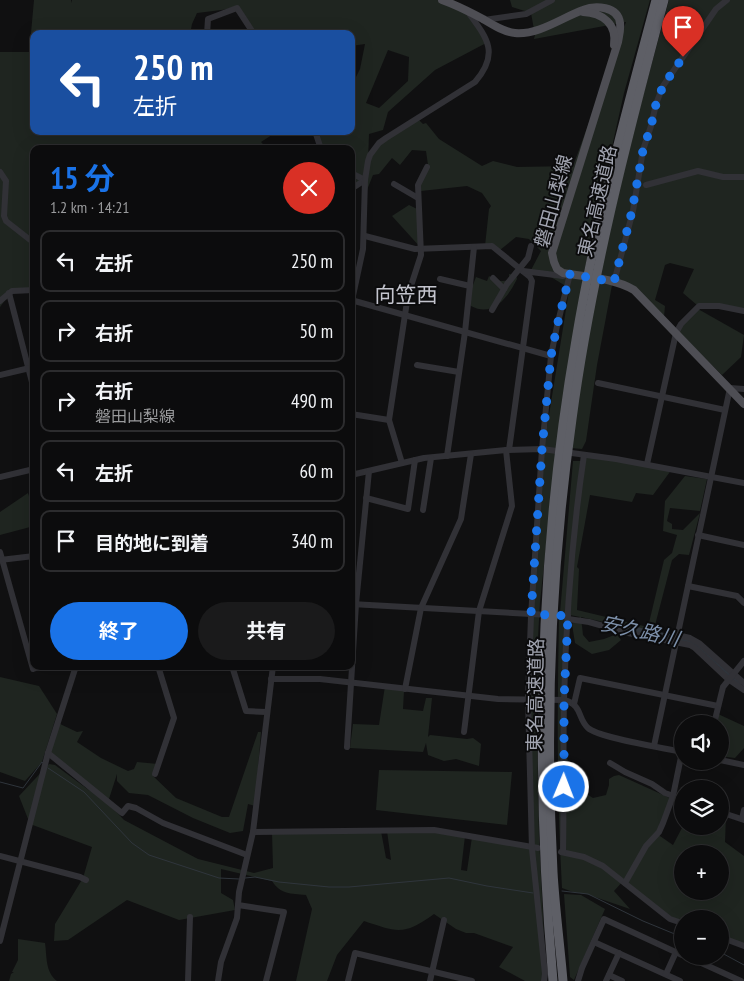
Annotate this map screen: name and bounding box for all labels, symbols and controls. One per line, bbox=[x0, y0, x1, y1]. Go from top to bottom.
pin bbox=[662, 6, 704, 57]
icon: arrive bbox=[669, 13, 697, 41]
text: 250 m bbox=[133, 44, 214, 90]
icon: left bbox=[50, 50, 115, 115]
text: 左折 bbox=[133, 92, 177, 120]
street label: 東名高速道路 bbox=[572, 143, 622, 259]
street label: 磐田山梨線 bbox=[529, 152, 577, 250]
text: 15 分 bbox=[50, 158, 115, 197]
button: close bbox=[283, 162, 335, 214]
text: 1.2 km · 14:21 bbox=[50, 197, 130, 217]
icon: left bbox=[52, 247, 80, 275]
text: 250 m bbox=[291, 249, 333, 273]
text: 左折 bbox=[95, 251, 133, 275]
district label: 向笠西 bbox=[375, 281, 438, 308]
icon: right bbox=[52, 317, 80, 345]
text: 50 m bbox=[300, 319, 333, 343]
text: 右折 bbox=[95, 321, 133, 345]
text: 右折 bbox=[95, 379, 133, 403]
icon: right bbox=[52, 387, 80, 415]
text: 490 m bbox=[291, 389, 333, 413]
text: 磐田山梨線 bbox=[95, 406, 175, 426]
icon: left bbox=[52, 457, 80, 485]
text: 60 m bbox=[300, 459, 333, 483]
text: 左折 bbox=[95, 461, 133, 485]
icon: arrive bbox=[52, 527, 80, 555]
text: 340 m bbox=[291, 529, 333, 553]
text: 目的地に到着 bbox=[95, 531, 209, 555]
button: 終了 bbox=[50, 602, 188, 660]
button: 共有 bbox=[198, 602, 335, 660]
water label: 安久路川 bbox=[598, 610, 684, 652]
street label: 東名高速道路 bbox=[522, 638, 548, 752]
map controls bbox=[674, 715, 729, 965]
button: sound bbox=[674, 715, 729, 770]
position arrow bbox=[537, 760, 589, 812]
button: layers bbox=[674, 780, 729, 835]
button: + bbox=[674, 845, 729, 900]
button: − bbox=[674, 910, 729, 965]

